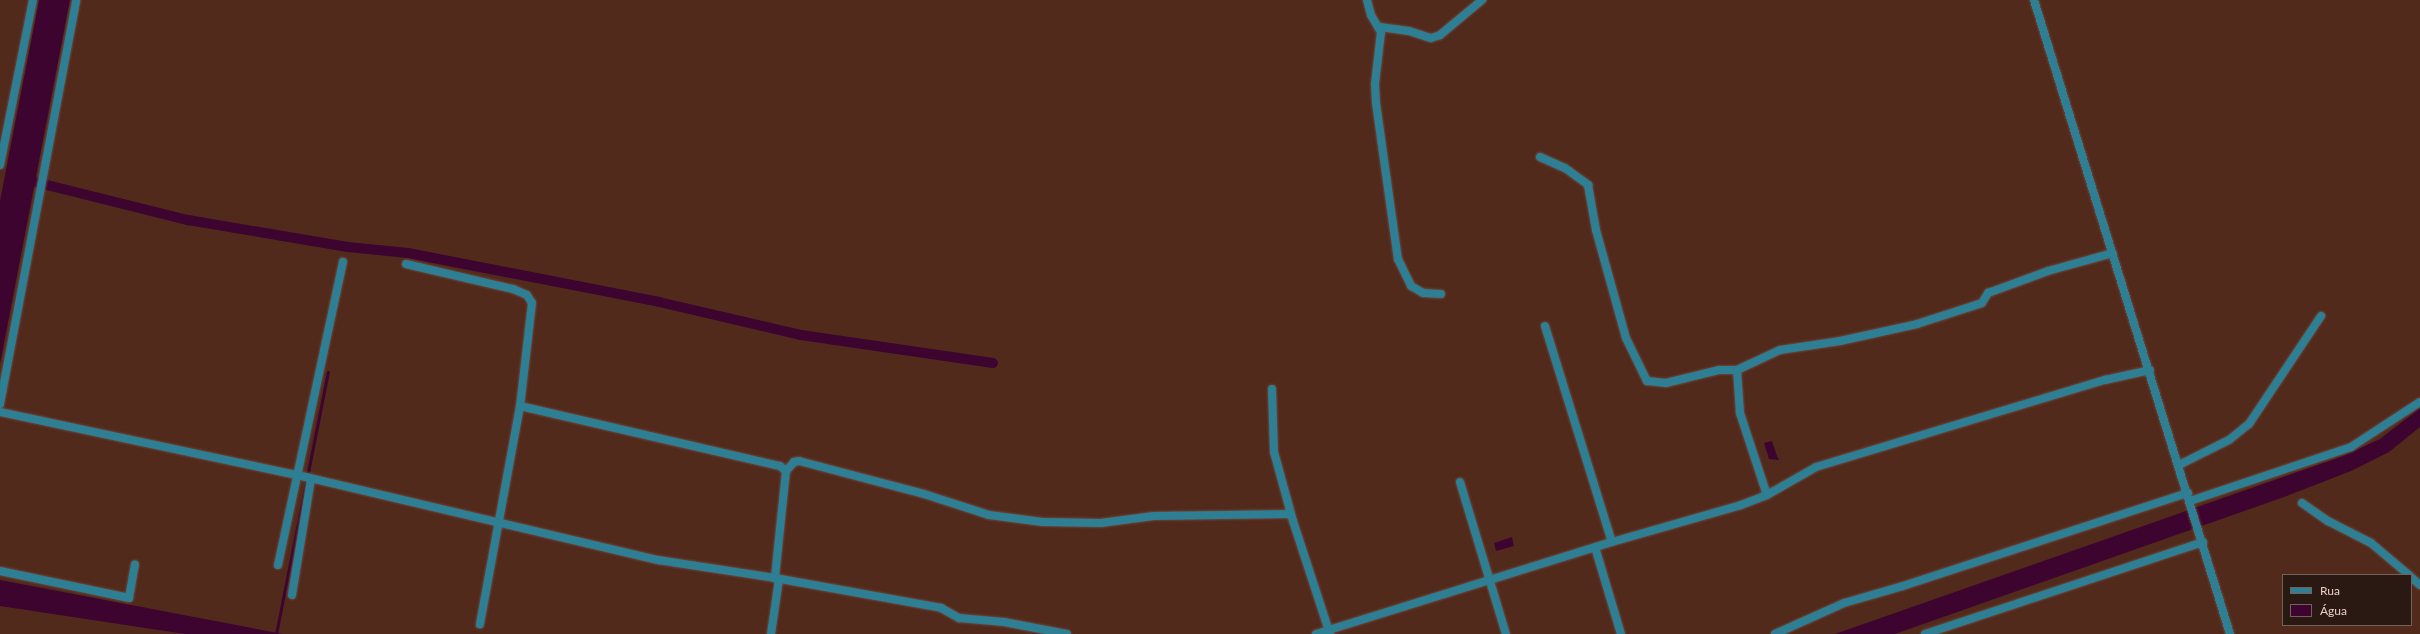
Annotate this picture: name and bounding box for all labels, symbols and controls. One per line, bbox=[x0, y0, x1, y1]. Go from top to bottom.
legend bbox=[2282, 574, 2412, 626]
text: Rua bbox=[2320, 583, 2340, 598]
text: Água bbox=[2320, 603, 2347, 618]

